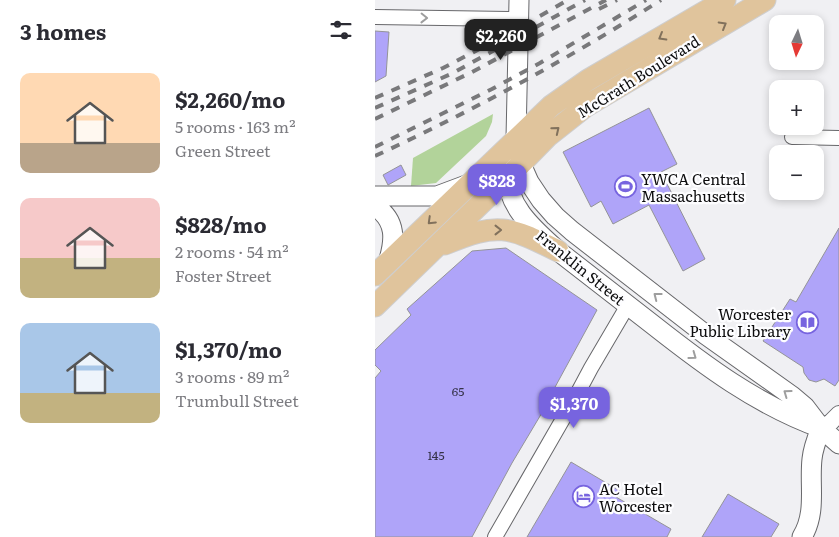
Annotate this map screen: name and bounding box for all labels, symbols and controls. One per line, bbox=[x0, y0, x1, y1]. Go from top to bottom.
one-way arrow bbox=[420, 12, 428, 23]
text: 3 homes bbox=[20, 15, 106, 46]
north arrow bbox=[769, 15, 824, 70]
map controls bbox=[769, 15, 824, 200]
icon: filters bbox=[327, 16, 355, 44]
pin: $2,260 bbox=[460, 18, 542, 61]
one-way arrow bbox=[717, 21, 726, 31]
text: $2,260 bbox=[475, 23, 527, 47]
street label: McGrath Boulevard bbox=[572, 29, 704, 123]
one-way arrow bbox=[659, 30, 668, 40]
button: + bbox=[769, 80, 824, 135]
text: $2,260/mo bbox=[175, 83, 285, 114]
icon: home bbox=[60, 93, 120, 153]
text: 5 rooms · 163 m² bbox=[175, 114, 296, 138]
one-way arrow bbox=[550, 127, 559, 135]
text: Green Street bbox=[175, 138, 270, 162]
button: − bbox=[769, 145, 824, 200]
pin: $828 bbox=[467, 164, 527, 206]
place label: YWCA Central Massachusetts bbox=[641, 167, 746, 207]
text: $828 bbox=[479, 168, 515, 192]
sports icon: YWCA Central Massachusetts bbox=[613, 175, 637, 199]
text: $828/mo bbox=[175, 208, 267, 239]
one-way arrow bbox=[428, 215, 437, 224]
icon: home bbox=[60, 218, 120, 278]
street label: Franklin Street bbox=[531, 224, 631, 310]
one-way arrow bbox=[495, 225, 503, 235]
text: 2 rooms · 54 m² bbox=[175, 239, 289, 263]
text: Foster Street bbox=[175, 263, 271, 287]
one-way arrow bbox=[654, 294, 663, 302]
place label: Worcester Public Library bbox=[689, 302, 791, 342]
library icon: Worcester Public Library bbox=[795, 310, 819, 334]
text: $1,370/mo bbox=[175, 333, 282, 364]
icon: home bbox=[60, 343, 120, 403]
one-way arrow bbox=[687, 350, 697, 359]
text: 3 rooms · 89 m² bbox=[175, 364, 289, 388]
house number: 65 bbox=[452, 382, 464, 400]
pin: $1,370 bbox=[533, 386, 615, 429]
text: Trumbull Street bbox=[175, 388, 299, 412]
one-way arrow bbox=[783, 390, 793, 399]
text: $1,370 bbox=[550, 391, 598, 415]
house number: 145 bbox=[427, 446, 445, 464]
place label: AC Hotel Worcester bbox=[599, 477, 672, 517]
hotel icon: AC Hotel Worcester bbox=[571, 485, 595, 509]

